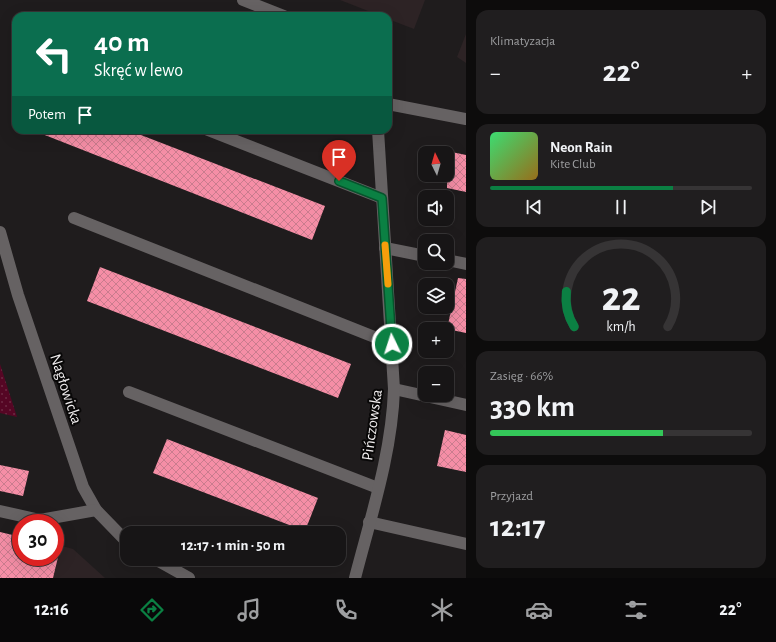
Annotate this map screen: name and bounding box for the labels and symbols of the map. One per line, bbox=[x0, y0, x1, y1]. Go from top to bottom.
pin bbox=[322, 140, 356, 181]
north arrow bbox=[418, 146, 454, 182]
position arrow bbox=[371, 323, 413, 365]
street label: Nagłowicka bbox=[47, 352, 85, 426]
street label: Pińczowska bbox=[359, 388, 385, 462]
speed limit sign: 30 bbox=[12, 514, 64, 566]

